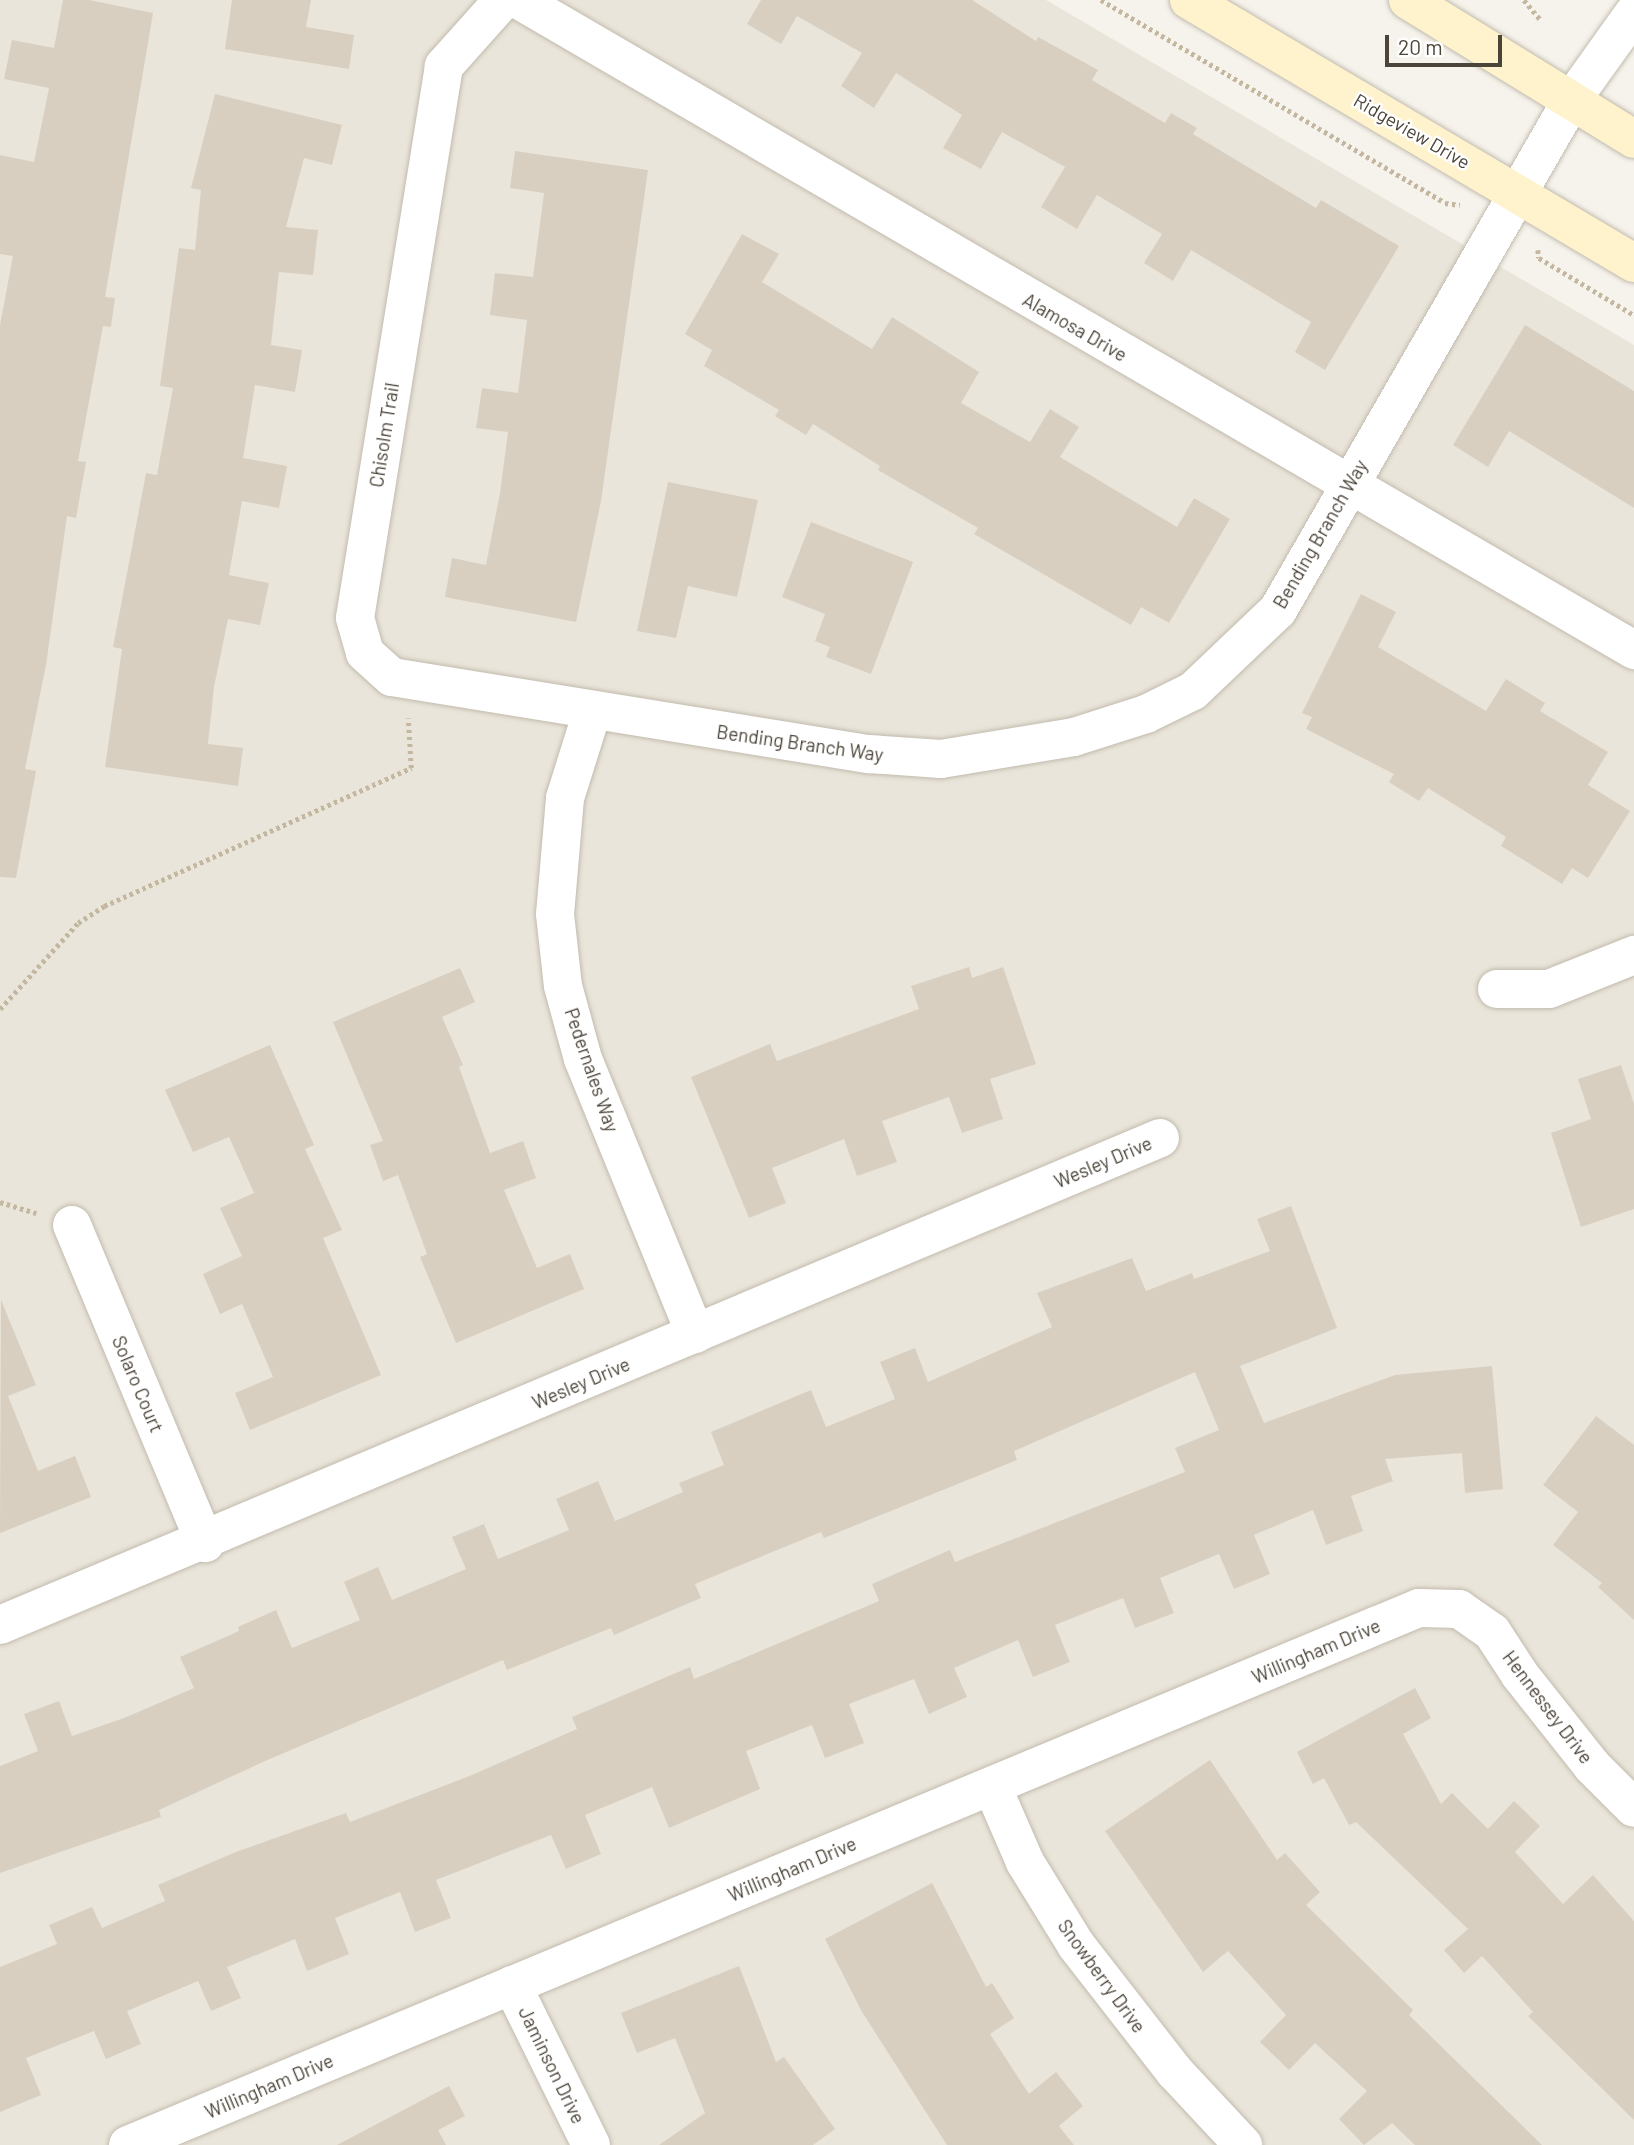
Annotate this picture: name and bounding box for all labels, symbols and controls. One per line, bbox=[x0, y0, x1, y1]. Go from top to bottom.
scale bar bbox=[1389, 21, 1506, 65]
text: 20 m bbox=[1398, 34, 1443, 59]
street label: Ridgeview Drive bbox=[1350, 89, 1474, 173]
street label: Alamosa Drive bbox=[1019, 288, 1131, 366]
street label: Chisolm Trail bbox=[364, 381, 404, 489]
street label: Bending Branch Way bbox=[1268, 455, 1372, 613]
street label: Bending Branch Way bbox=[715, 720, 885, 766]
street label: Pedernales Way bbox=[560, 1005, 624, 1135]
street label: Wesley Drive bbox=[1051, 1131, 1155, 1193]
street label: Solaro Court bbox=[107, 1332, 169, 1436]
street label: Wesley Drive bbox=[529, 1352, 633, 1414]
street label: Willingham Drive bbox=[1248, 1614, 1384, 1688]
street label: Hennessey Drive bbox=[1498, 1646, 1598, 1768]
street label: Willingham Drive bbox=[724, 1832, 860, 1906]
street label: Snowberry Drive bbox=[1053, 1915, 1151, 2037]
street label: Jaminson Drive bbox=[514, 2003, 590, 2127]
street label: Willingham Drive bbox=[201, 2049, 337, 2123]

